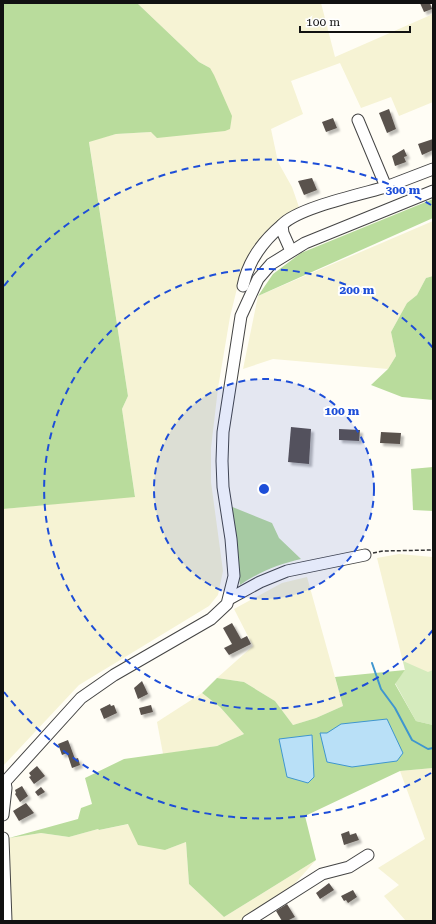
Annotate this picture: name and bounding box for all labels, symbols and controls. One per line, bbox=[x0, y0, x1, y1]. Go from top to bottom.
scale bar bbox=[300, 8, 410, 34]
text: 100 m bbox=[306, 15, 340, 29]
text: 300 m bbox=[386, 183, 421, 197]
text: 200 m bbox=[340, 283, 375, 297]
text: 100 m bbox=[325, 404, 360, 418]
centre of rings bbox=[257, 482, 271, 496]

